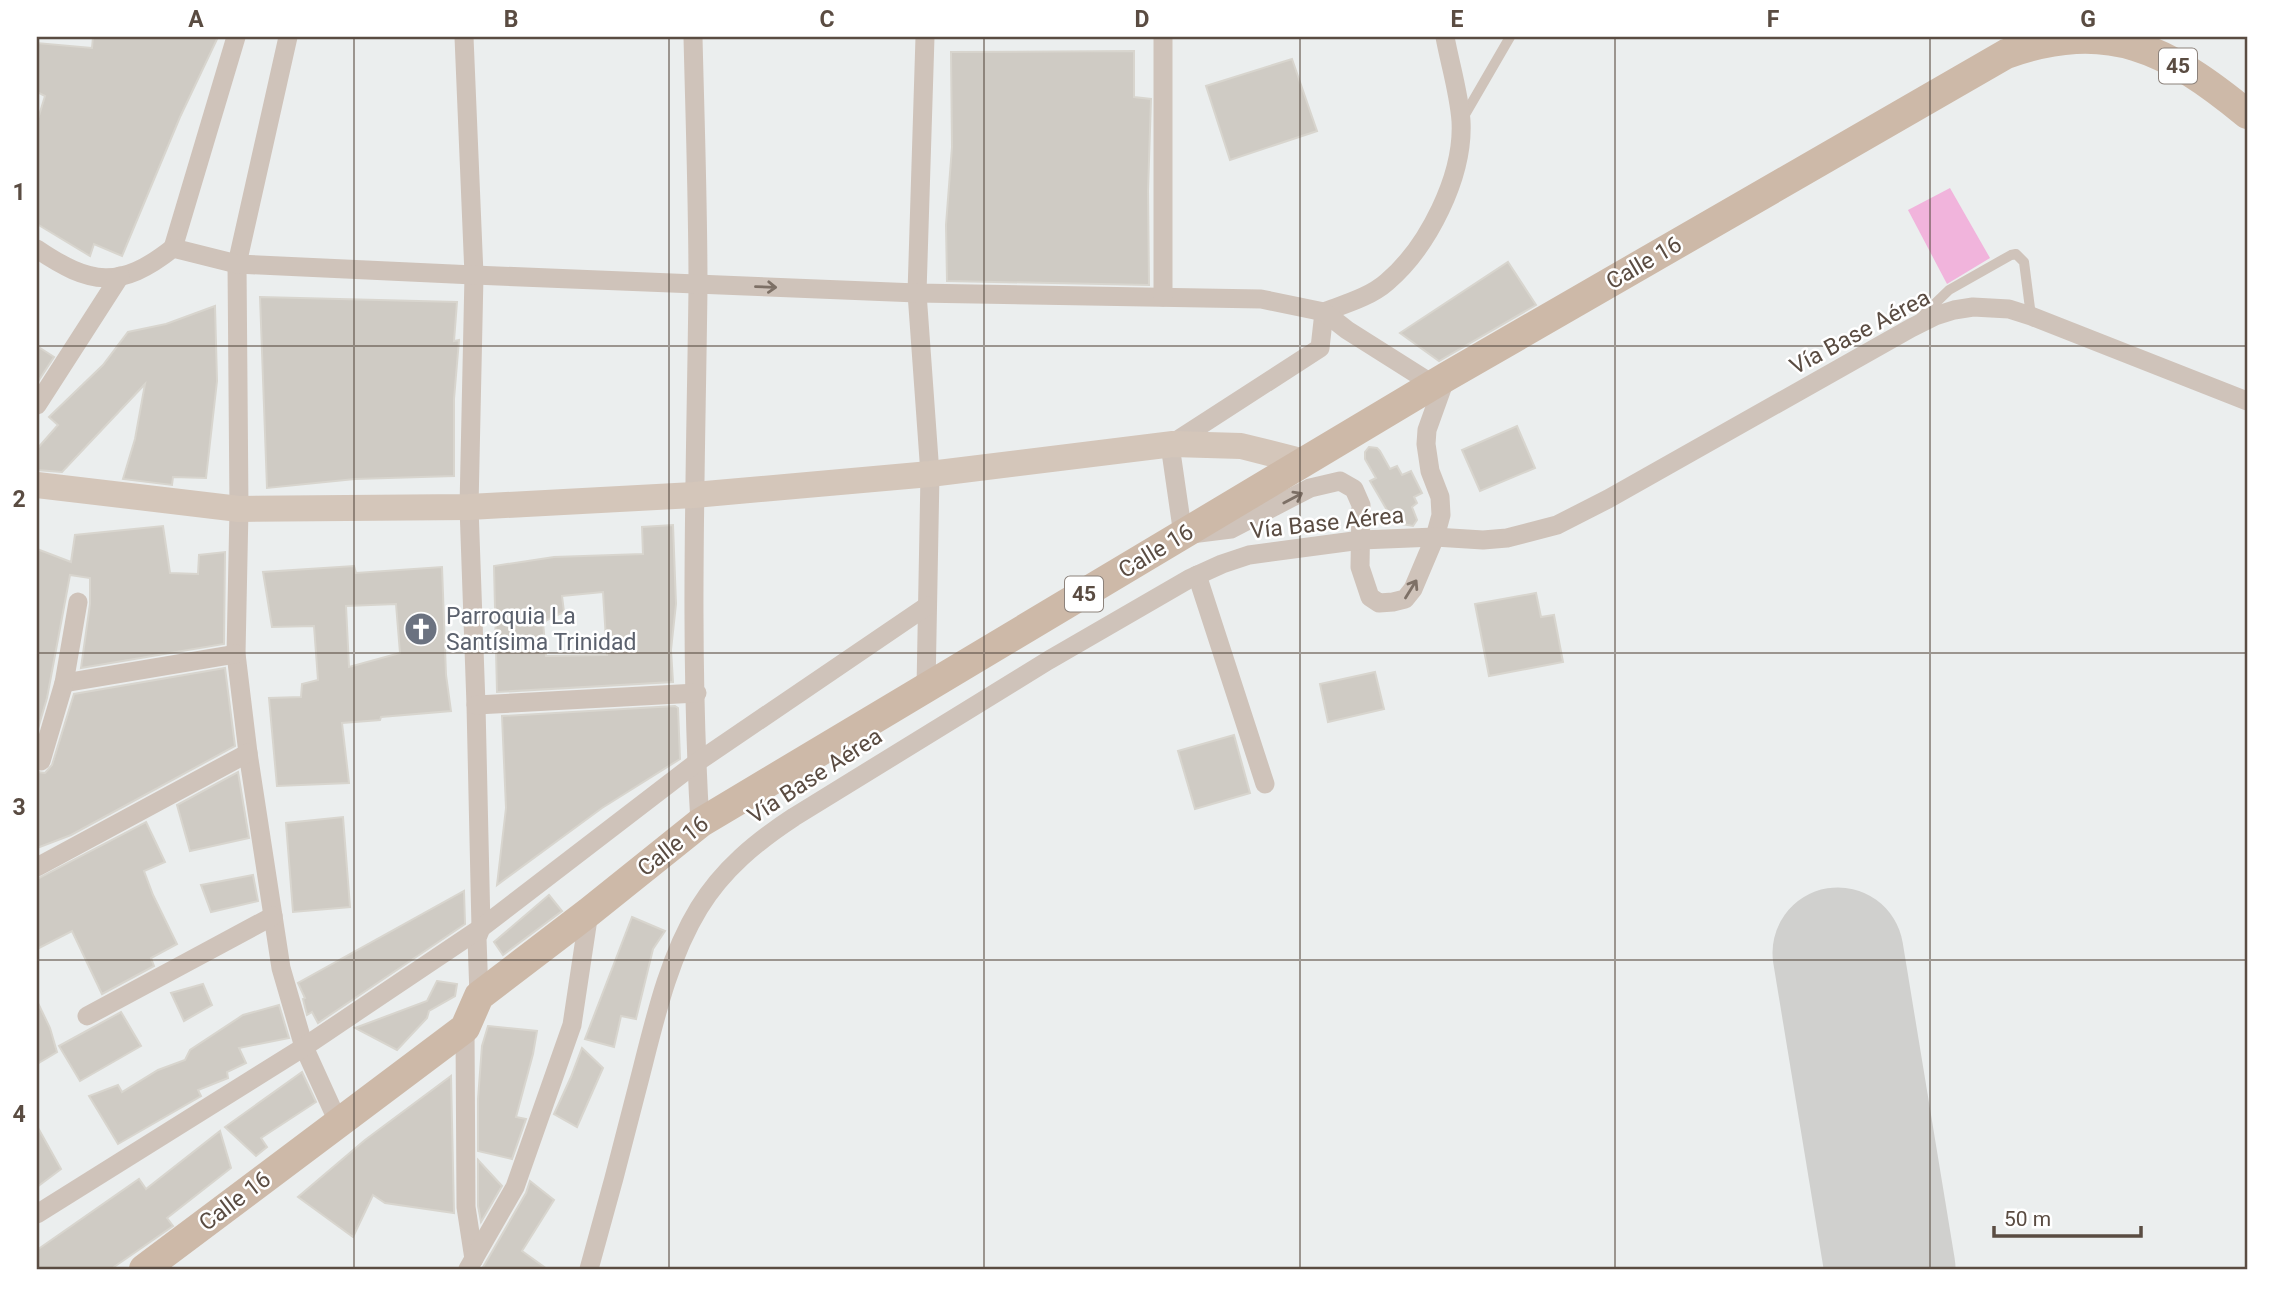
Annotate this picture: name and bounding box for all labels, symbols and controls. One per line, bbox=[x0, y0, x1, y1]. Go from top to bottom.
text: A bbox=[188, 6, 204, 33]
text: B bbox=[504, 6, 518, 33]
text: C bbox=[819, 6, 835, 33]
text: D bbox=[1135, 6, 1149, 33]
text: E bbox=[1451, 6, 1464, 33]
text: F bbox=[1767, 6, 1780, 33]
text: G bbox=[2080, 6, 2096, 33]
road number: 45 bbox=[2159, 48, 2197, 84]
text: 1 bbox=[12, 179, 26, 206]
street label: Calle 16 bbox=[1602, 231, 1686, 295]
one-way arrow bbox=[754, 281, 777, 294]
street label: Vía Base Aérea bbox=[1785, 284, 1935, 380]
text: 2 bbox=[12, 486, 26, 513]
one-way arrow bbox=[1282, 491, 1302, 505]
street label: Vía Base Aérea bbox=[1249, 501, 1405, 545]
street label: Calle 16 bbox=[1114, 518, 1198, 584]
road number: 45 bbox=[1065, 576, 1103, 612]
one-way arrow bbox=[1403, 580, 1418, 599]
place label: Parroquia La Santísima Trinidad bbox=[446, 603, 637, 656]
church icon: Parroquia La Santísima Trinidad bbox=[402, 610, 440, 648]
street label: Vía Base Aérea bbox=[743, 723, 887, 829]
text: 3 bbox=[12, 794, 26, 821]
street label: Calle 16 bbox=[632, 810, 714, 882]
text: 4 bbox=[12, 1101, 26, 1128]
street label: Calle 16 bbox=[194, 1165, 276, 1237]
scale bar bbox=[1994, 1194, 2140, 1238]
text: 50 m bbox=[2004, 1207, 2051, 1231]

